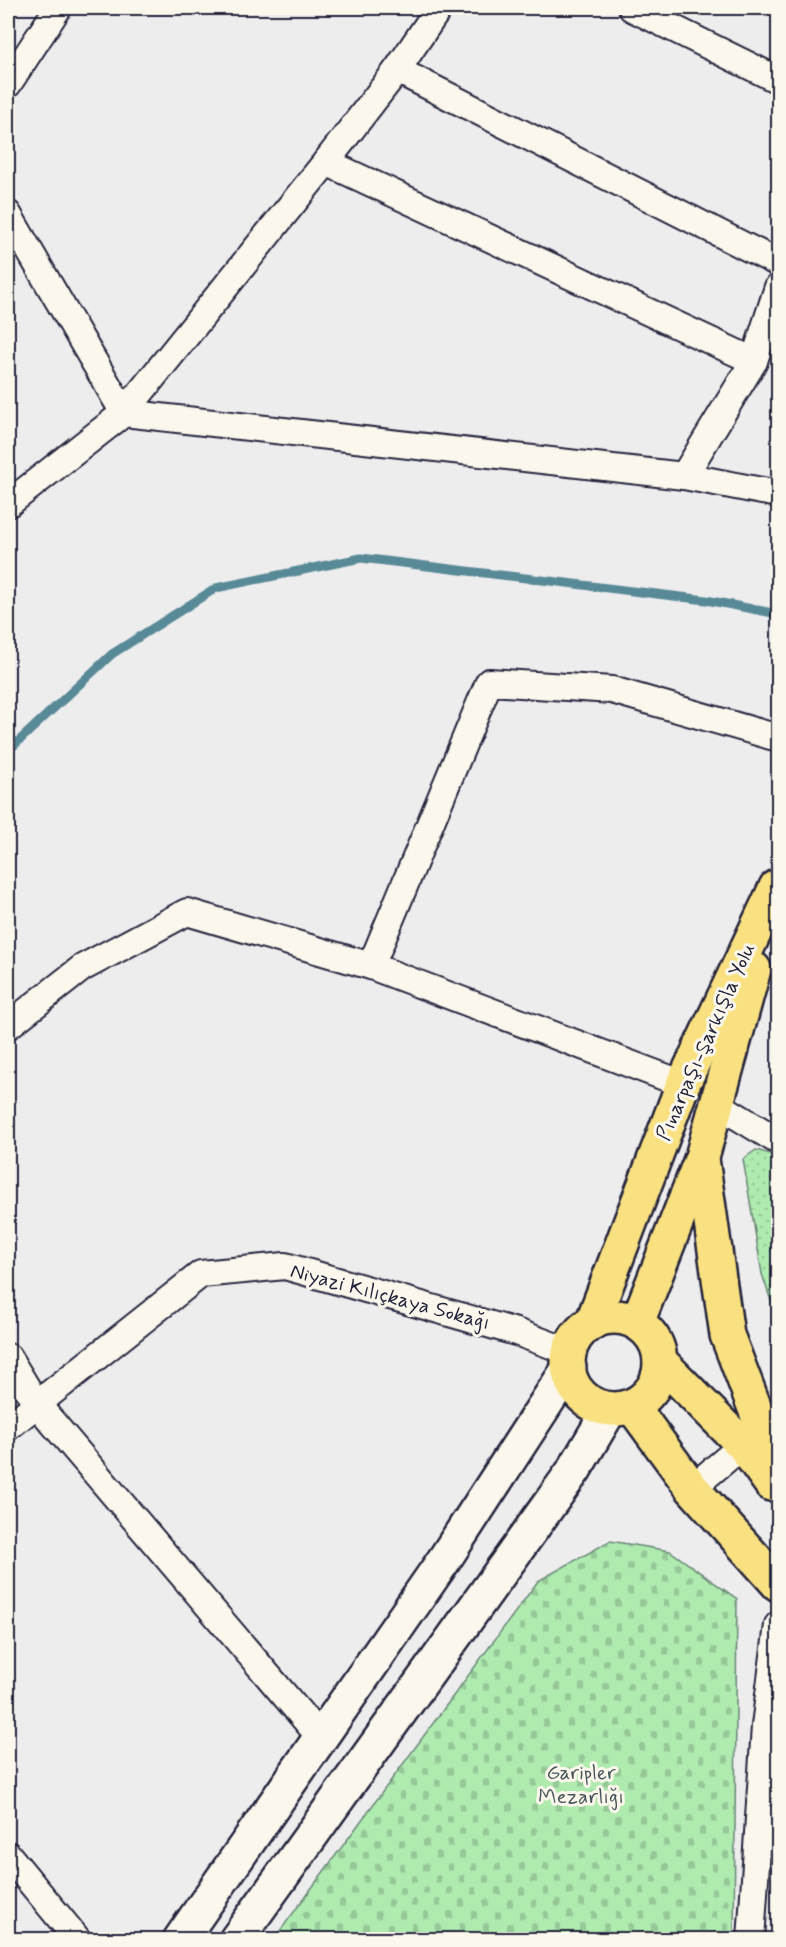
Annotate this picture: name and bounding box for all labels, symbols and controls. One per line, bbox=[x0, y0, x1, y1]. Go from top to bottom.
street label: Pınarpaşı-Şarkışla Yolu bbox=[650, 939, 762, 1145]
street label: Niyazi Kılıçkaya Sokağı bbox=[287, 1257, 493, 1337]
park label: Garipler Mezarlığı bbox=[538, 1759, 624, 1811]

